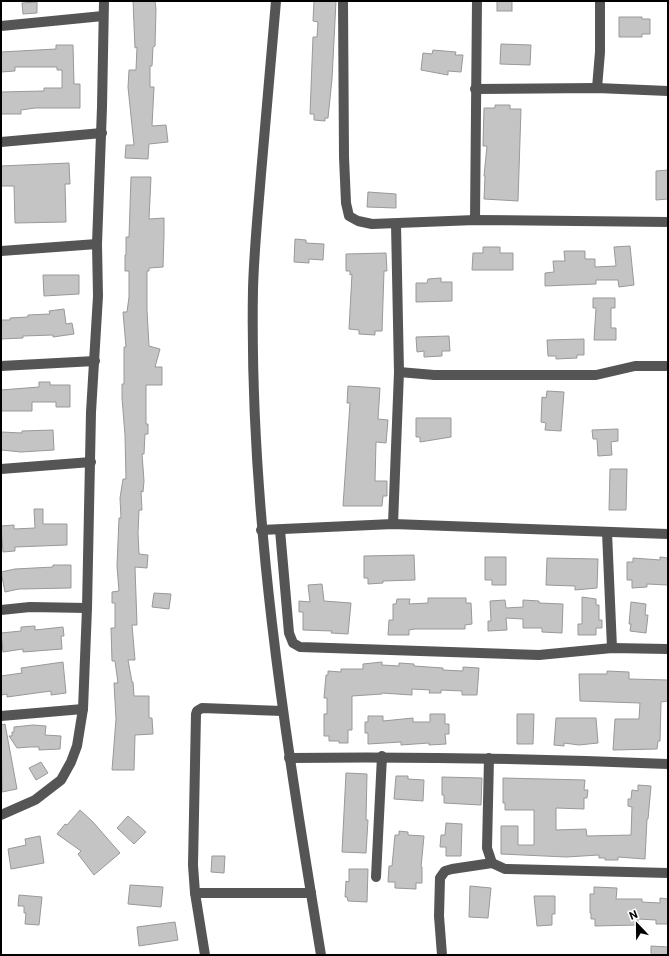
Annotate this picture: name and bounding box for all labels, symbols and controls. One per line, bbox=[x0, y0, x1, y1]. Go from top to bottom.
north arrow bbox=[617, 904, 657, 944]
text: N bbox=[627, 908, 640, 923]

